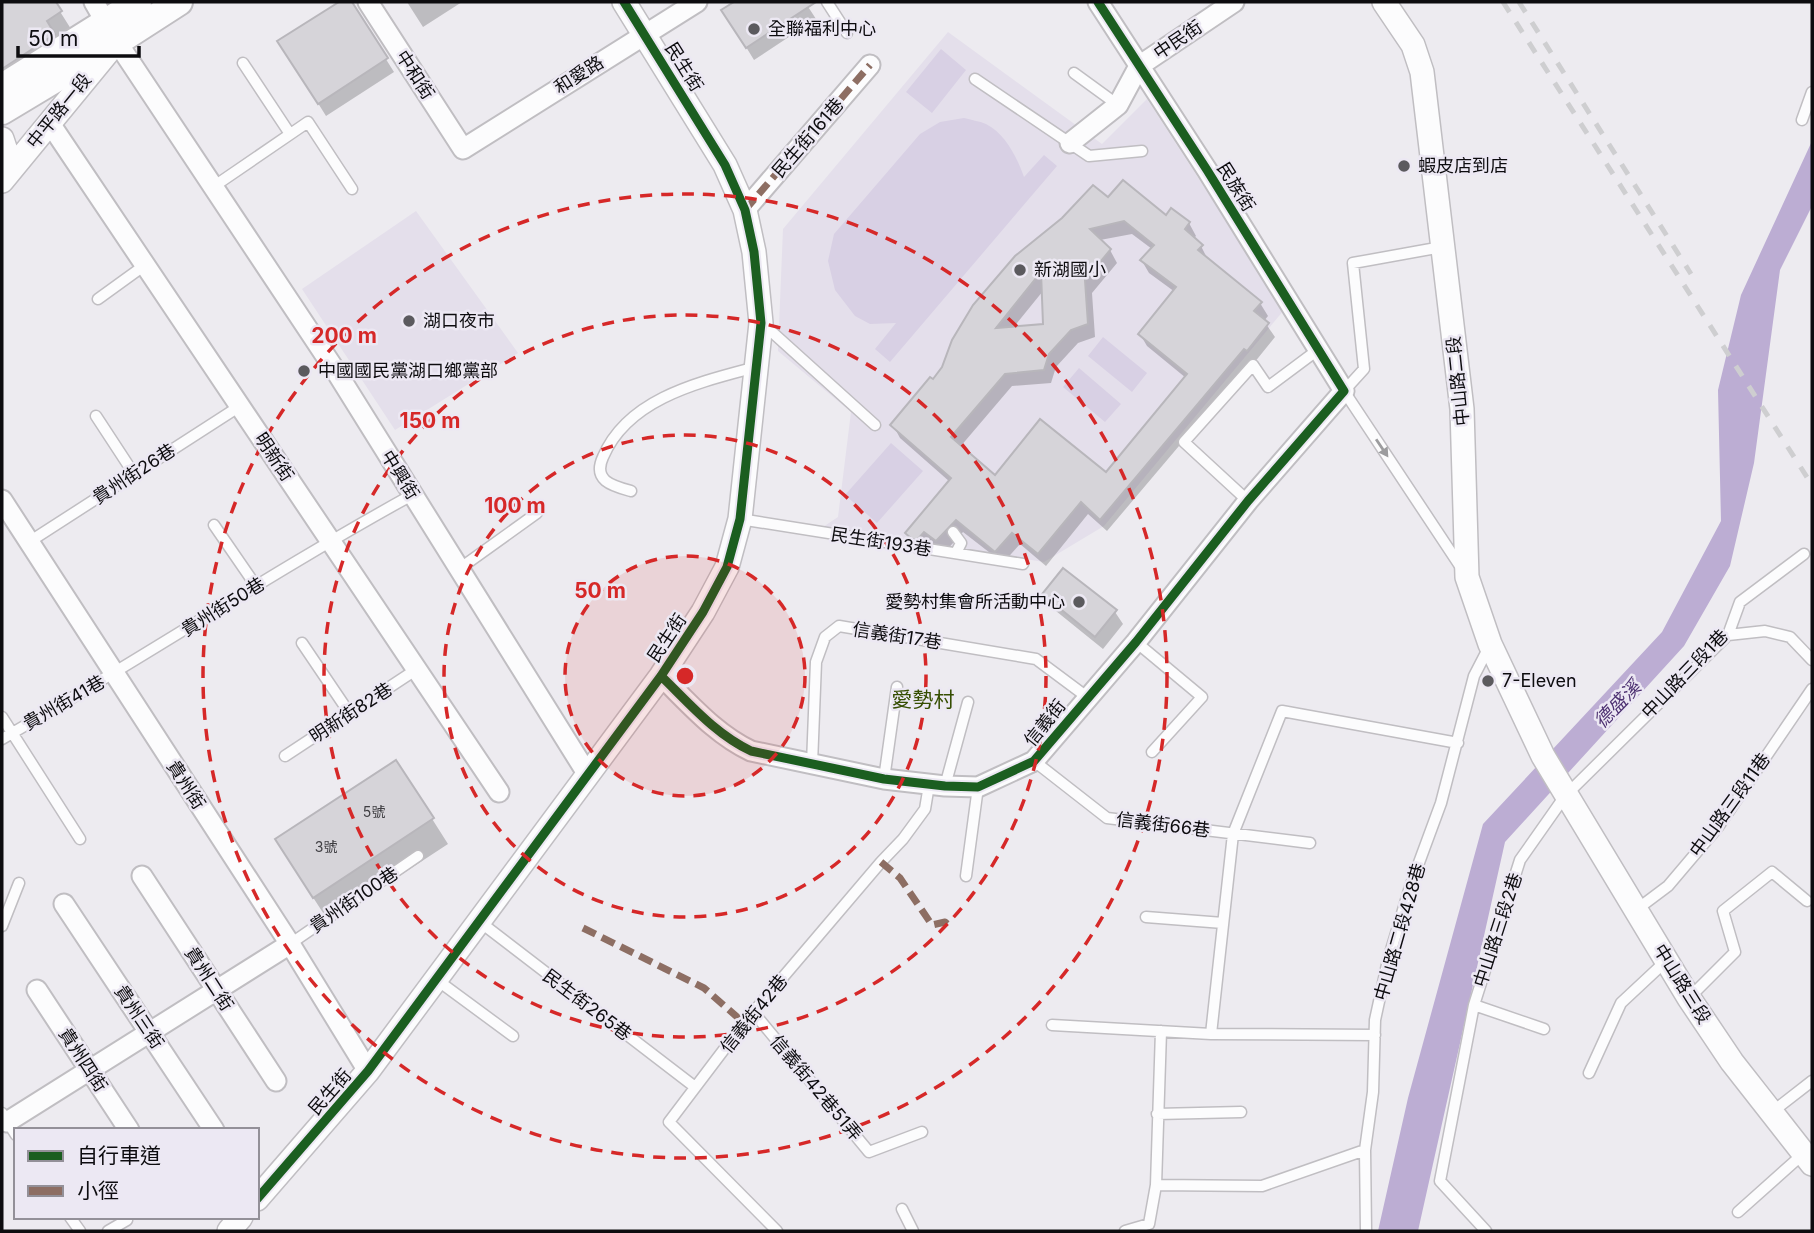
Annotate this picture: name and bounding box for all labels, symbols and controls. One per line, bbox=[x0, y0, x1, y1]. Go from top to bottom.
scale bar bbox=[18, 14, 138, 58]
street label: 中民街 bbox=[1149, 16, 1206, 63]
place label: 全聯福利中心 bbox=[768, 18, 876, 39]
marker: 全聯福利中心 bbox=[746, 21, 762, 37]
text: 50 m bbox=[28, 26, 78, 51]
street label: 民生街 bbox=[661, 38, 708, 95]
street label: 中和街 bbox=[392, 46, 439, 103]
street label: 和愛路 bbox=[550, 51, 607, 98]
street label: 中平路一段 bbox=[22, 69, 95, 152]
street label: 民生街161巷 bbox=[768, 94, 848, 181]
place label: 蝦皮店到店 bbox=[1418, 155, 1508, 176]
street label: 民族街 bbox=[1213, 158, 1260, 215]
marker: 蝦皮店到店 bbox=[1396, 158, 1412, 174]
place label: 新湖國小 bbox=[1034, 259, 1106, 280]
marker: 新湖國小 bbox=[1012, 262, 1028, 278]
place label: 湖口夜市 bbox=[423, 310, 495, 331]
marker: 湖口夜市 bbox=[401, 313, 417, 329]
text: 200 m bbox=[311, 323, 377, 348]
street label: 中山路二段 bbox=[1442, 335, 1473, 427]
place label: 中國國民黨湖口鄉黨部 bbox=[318, 360, 498, 381]
marker: 中國國民黨湖口鄉黨部 bbox=[296, 363, 312, 379]
text: 150 m bbox=[400, 408, 460, 433]
street label: 明新街 bbox=[251, 428, 298, 485]
street label: 貴州街26巷 bbox=[89, 439, 179, 508]
one-way arrow bbox=[1375, 439, 1389, 457]
street label: 中興街 bbox=[377, 446, 424, 503]
text: 100 m bbox=[484, 493, 546, 518]
street label: 民生街193巷 bbox=[829, 523, 933, 560]
street label: 貴州街50巷 bbox=[177, 573, 268, 640]
text: 50 m bbox=[574, 578, 626, 603]
place label: 愛勢村集會所活動中心 bbox=[885, 591, 1065, 612]
marker: 愛勢村集會所活動中心 bbox=[1071, 594, 1087, 610]
street label: 民生街 bbox=[643, 609, 690, 666]
street label: 信義街17巷 bbox=[851, 618, 943, 653]
street label: 中山路三段1巷 bbox=[1637, 625, 1732, 722]
centre of rings bbox=[673, 664, 697, 688]
place label: 7-Eleven bbox=[1502, 670, 1577, 691]
street label: 貴州街41巷 bbox=[19, 671, 108, 734]
marker: 7-Eleven bbox=[1480, 673, 1496, 689]
water label: 德盛溪 bbox=[1589, 674, 1648, 733]
street label: 明新街82巷 bbox=[306, 678, 396, 747]
district label: 愛勢村 bbox=[892, 687, 955, 712]
street label: 信義街 bbox=[1019, 695, 1070, 750]
street label: 中山路三段11巷 bbox=[1685, 749, 1774, 860]
street label: 貴州街 bbox=[163, 756, 210, 813]
house number: 5號 bbox=[363, 803, 385, 820]
street label: 信義街66巷 bbox=[1115, 808, 1211, 841]
house number: 3號 bbox=[315, 838, 337, 855]
street label: 中山路二段428巷 bbox=[1370, 861, 1429, 1003]
street label: 貴州街100巷 bbox=[306, 862, 402, 937]
street label: 中山路三段2巷 bbox=[1469, 870, 1526, 990]
street label: 中山路三段 bbox=[1650, 940, 1715, 1027]
street label: 貴州二街 bbox=[181, 943, 238, 1015]
street label: 民生街265巷 bbox=[539, 965, 636, 1045]
street label: 信義街42巷 bbox=[716, 970, 792, 1057]
street label: 貴州三街 bbox=[111, 981, 168, 1052]
street label: 貴州四街 bbox=[55, 1024, 112, 1096]
street label: 信義街42巷51弄 bbox=[766, 1031, 866, 1145]
street label: 民生街 bbox=[304, 1064, 355, 1119]
legend bbox=[14, 1128, 259, 1219]
text: 自行車道 bbox=[77, 1143, 161, 1168]
text: 小徑 bbox=[77, 1178, 119, 1203]

